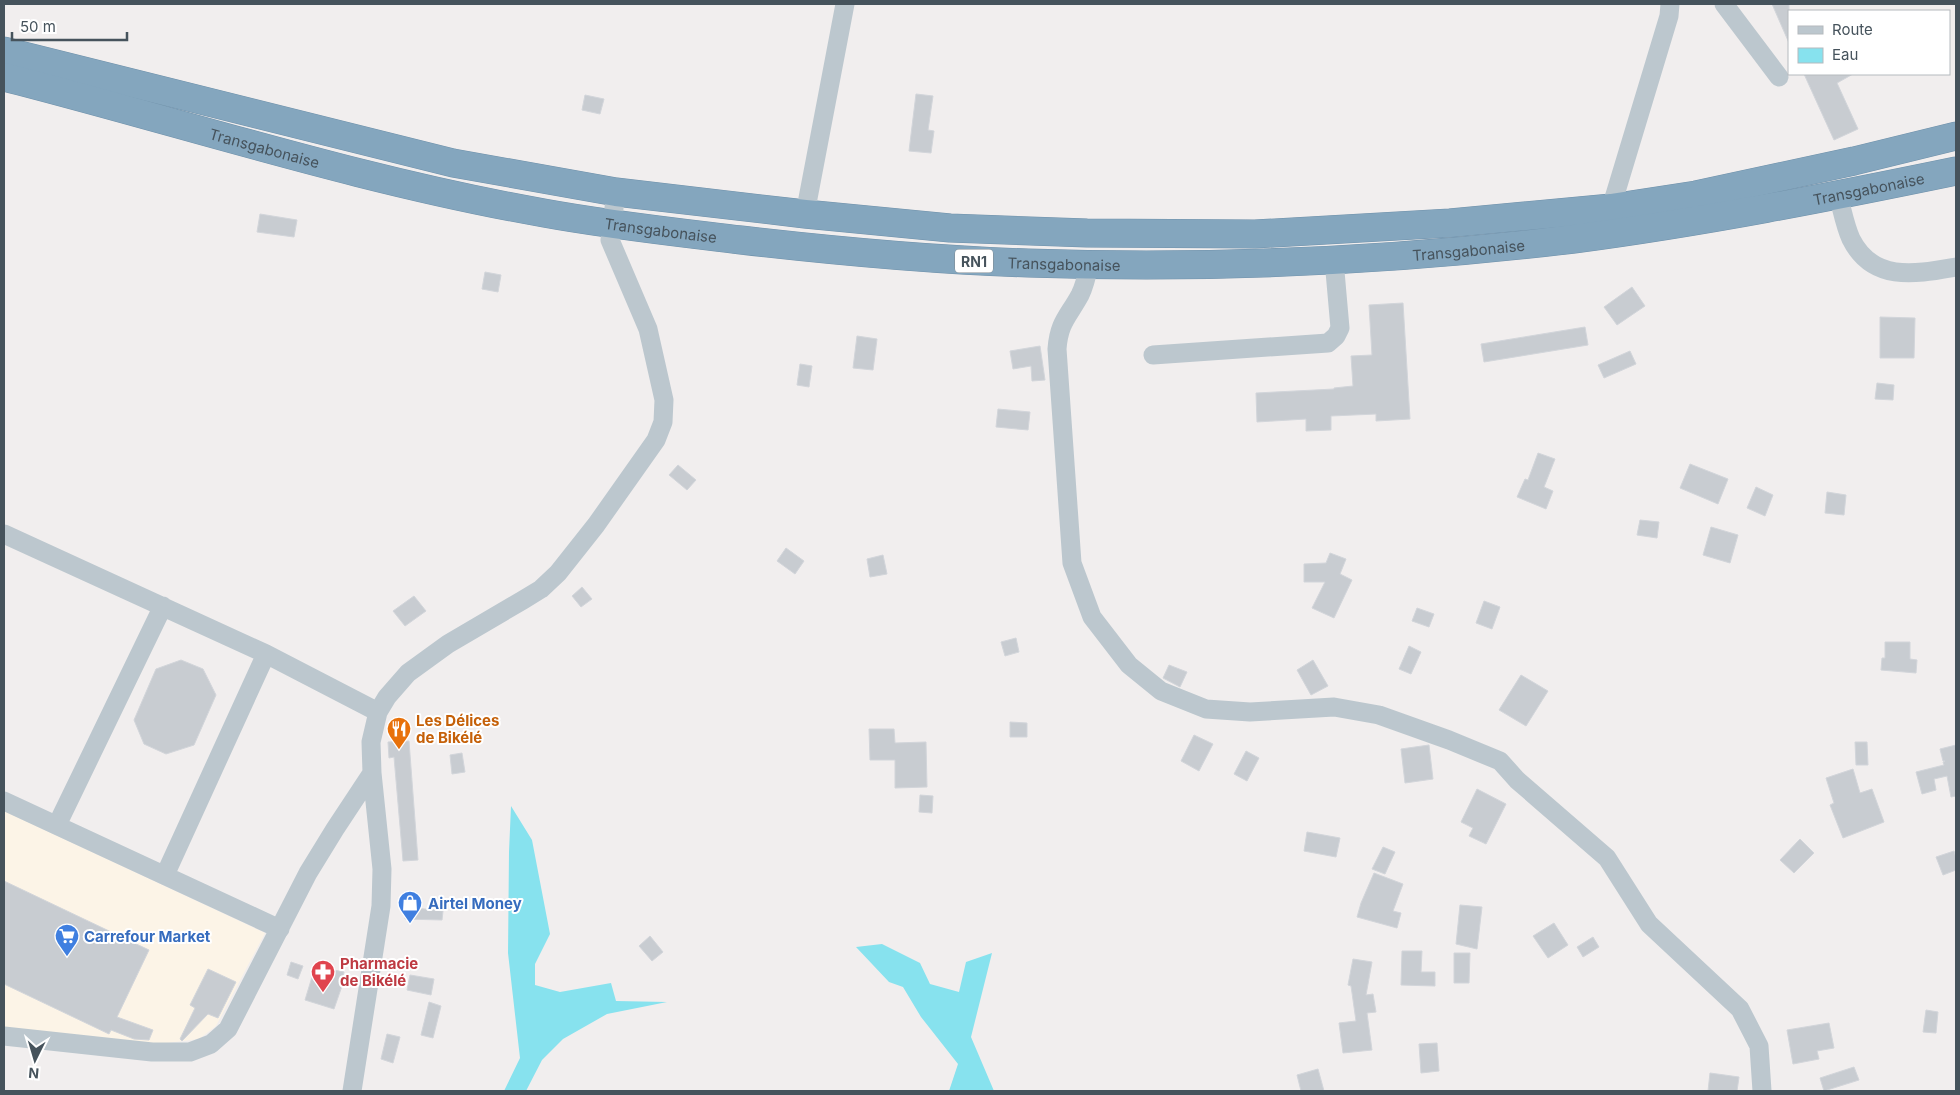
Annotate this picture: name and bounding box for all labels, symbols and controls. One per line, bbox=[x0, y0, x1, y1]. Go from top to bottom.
scale bar bbox=[12, 10, 128, 42]
legend bbox=[1788, 10, 1950, 75]
text: 50 m bbox=[20, 17, 56, 36]
text: Route bbox=[1832, 20, 1873, 39]
text: Eau bbox=[1832, 45, 1858, 64]
street label: Transgabonaise bbox=[207, 124, 322, 172]
street label: Transgabonaise bbox=[1811, 168, 1926, 209]
street label: Transgabonaise bbox=[603, 213, 718, 247]
street label: Transgabonaise bbox=[1411, 235, 1526, 264]
road number: RN1 bbox=[955, 250, 993, 272]
street label: Transgabonaise bbox=[1007, 253, 1121, 274]
place label: Les Délices de Bikélé bbox=[416, 711, 499, 747]
restaurant icon: Les Délices de Bikélé bbox=[386, 716, 412, 750]
shop icon: Airtel Money bbox=[397, 890, 423, 924]
place label: Airtel Money bbox=[428, 894, 522, 913]
supermarket icon: Carrefour Market bbox=[54, 923, 80, 957]
place label: Carrefour Market bbox=[84, 927, 211, 946]
place label: Pharmacie de Bikélé bbox=[340, 954, 418, 990]
pharmacy icon: Pharmacie de Bikélé bbox=[310, 959, 336, 993]
north arrow bbox=[10, 1035, 60, 1085]
text: N bbox=[28, 1065, 40, 1082]

